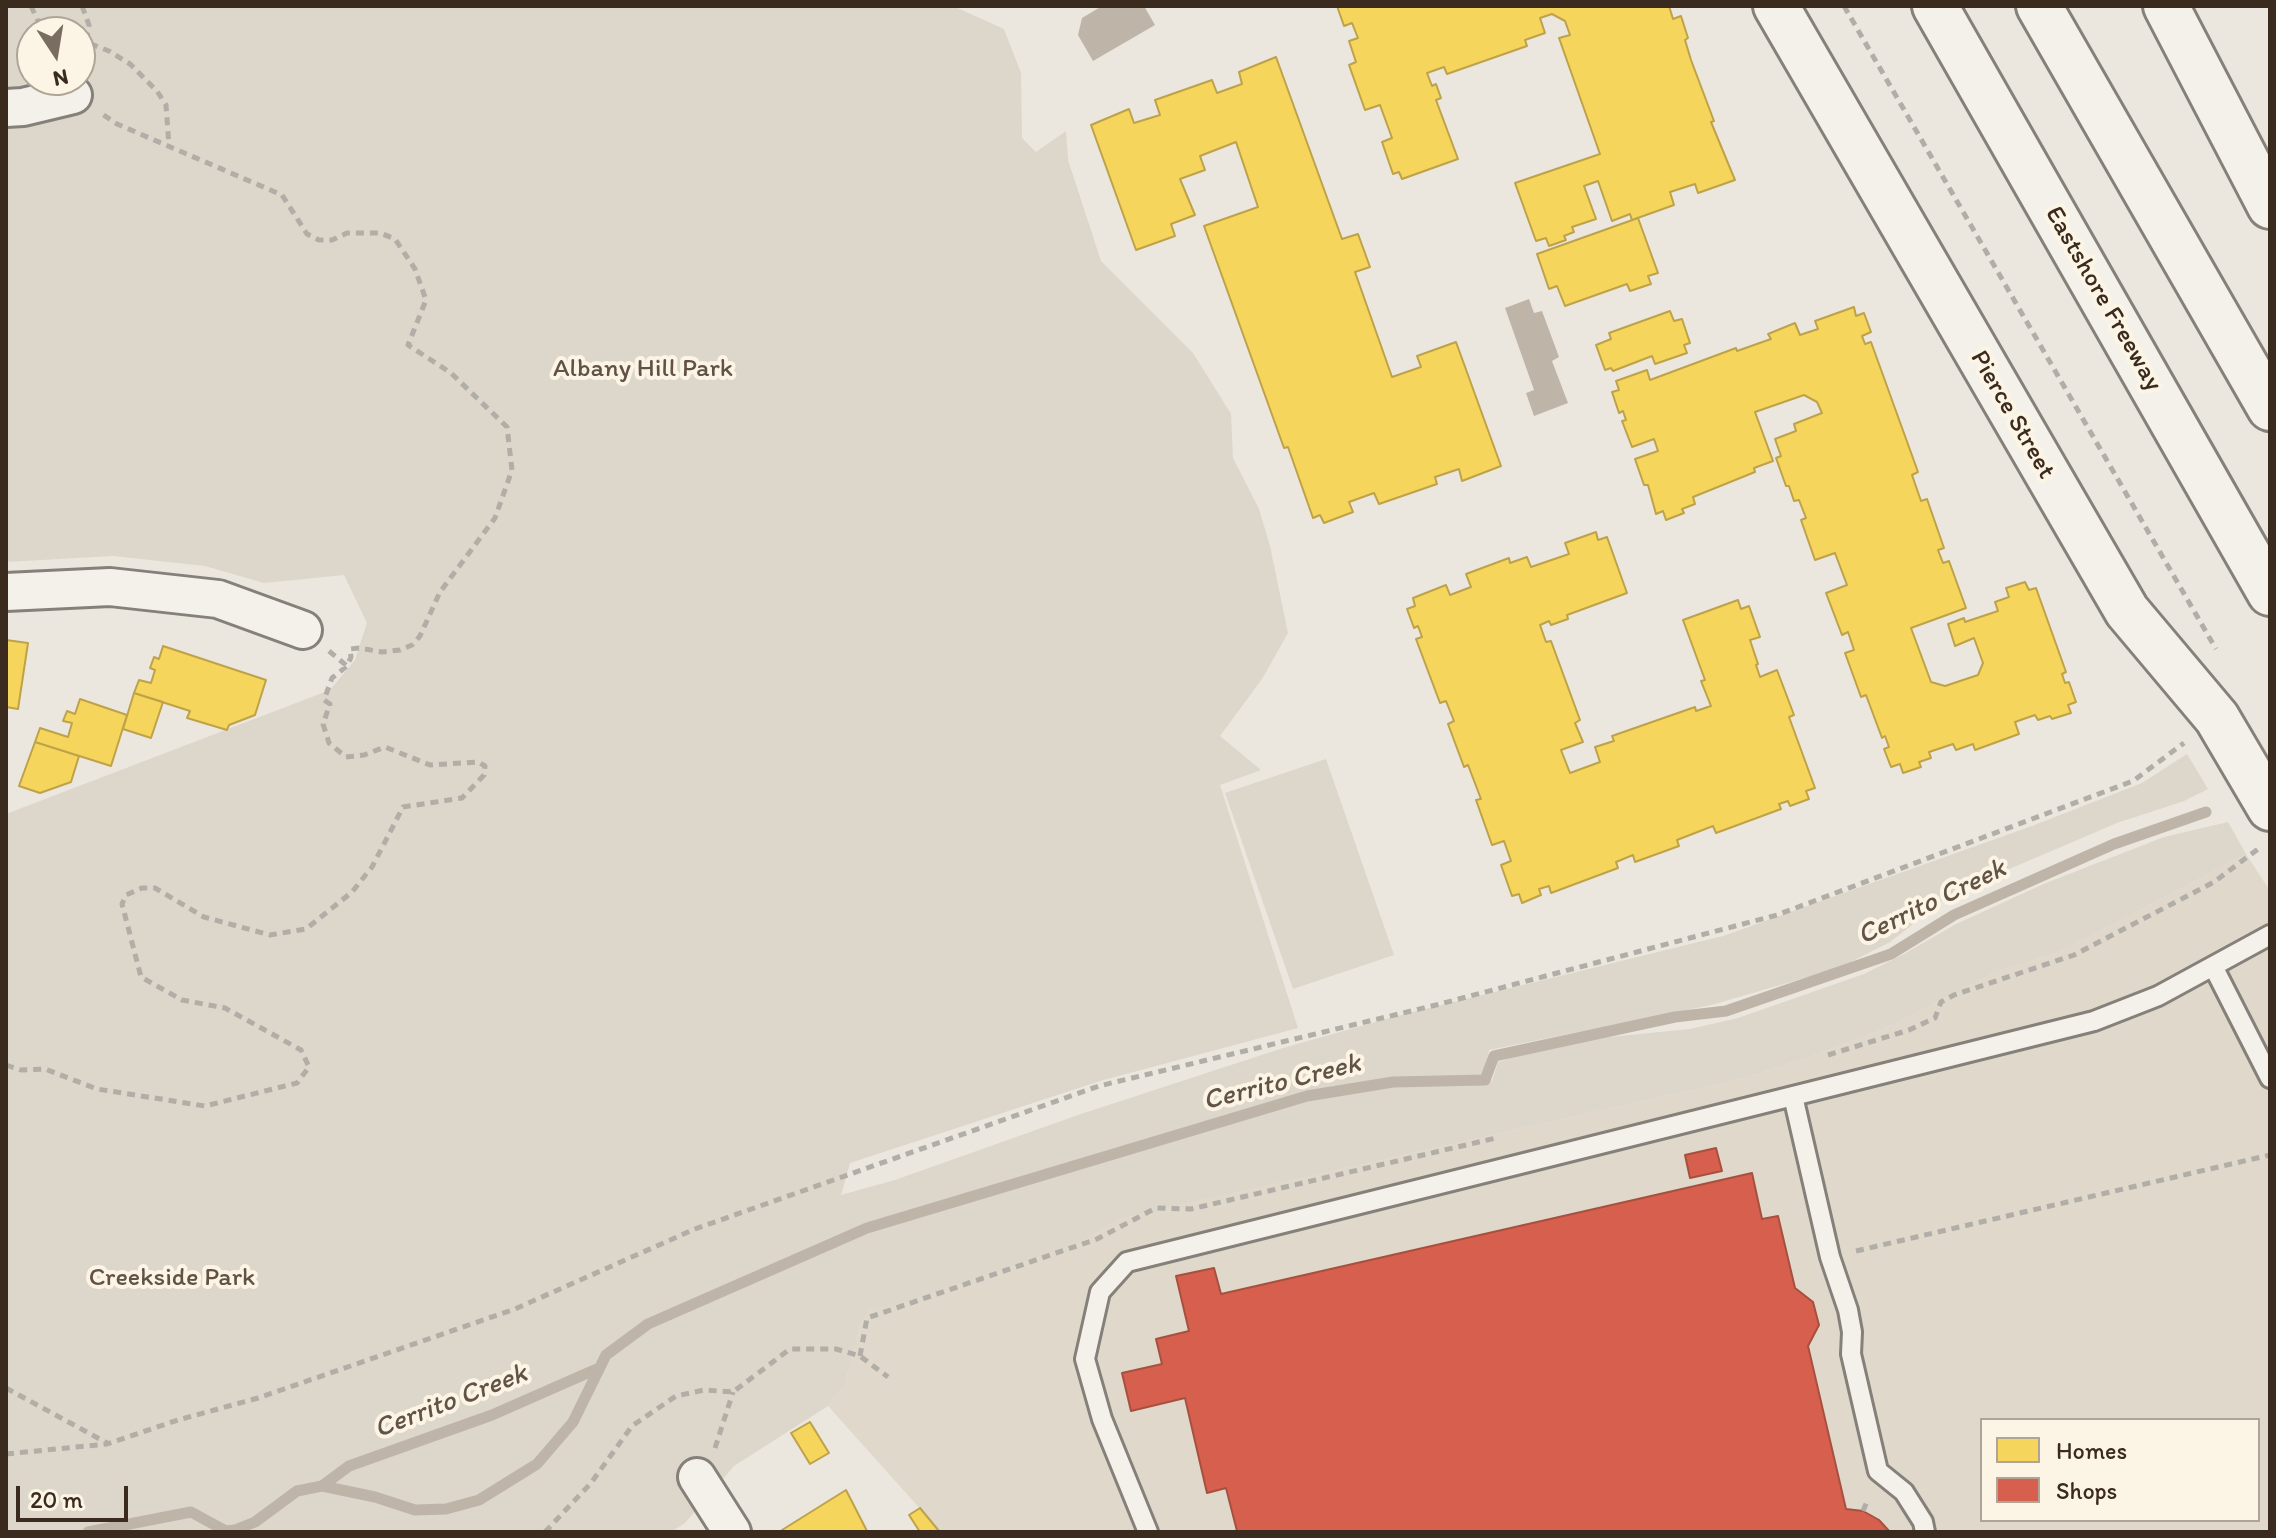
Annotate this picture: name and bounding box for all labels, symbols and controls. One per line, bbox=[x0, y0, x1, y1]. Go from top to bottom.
north arrow bbox=[16, 16, 96, 96]
text: N bbox=[51, 63, 71, 93]
street label: Eastshore Freeway bbox=[2038, 201, 2168, 397]
street label: Pierce Street bbox=[1963, 345, 2061, 485]
park label: Albany Hill Park bbox=[553, 353, 733, 385]
water label: Cerrito Creek bbox=[1852, 853, 2012, 953]
water label: Cerrito Creek bbox=[1200, 1047, 1364, 1119]
park label: Creekside Park bbox=[89, 1262, 255, 1294]
water label: Cerrito Creek bbox=[370, 1357, 532, 1447]
legend bbox=[1980, 1418, 2260, 1522]
text: Homes bbox=[2056, 1436, 2127, 1465]
scale bar bbox=[20, 1470, 132, 1520]
text: Shops bbox=[2056, 1476, 2117, 1505]
text: 20 m bbox=[30, 1485, 83, 1514]

